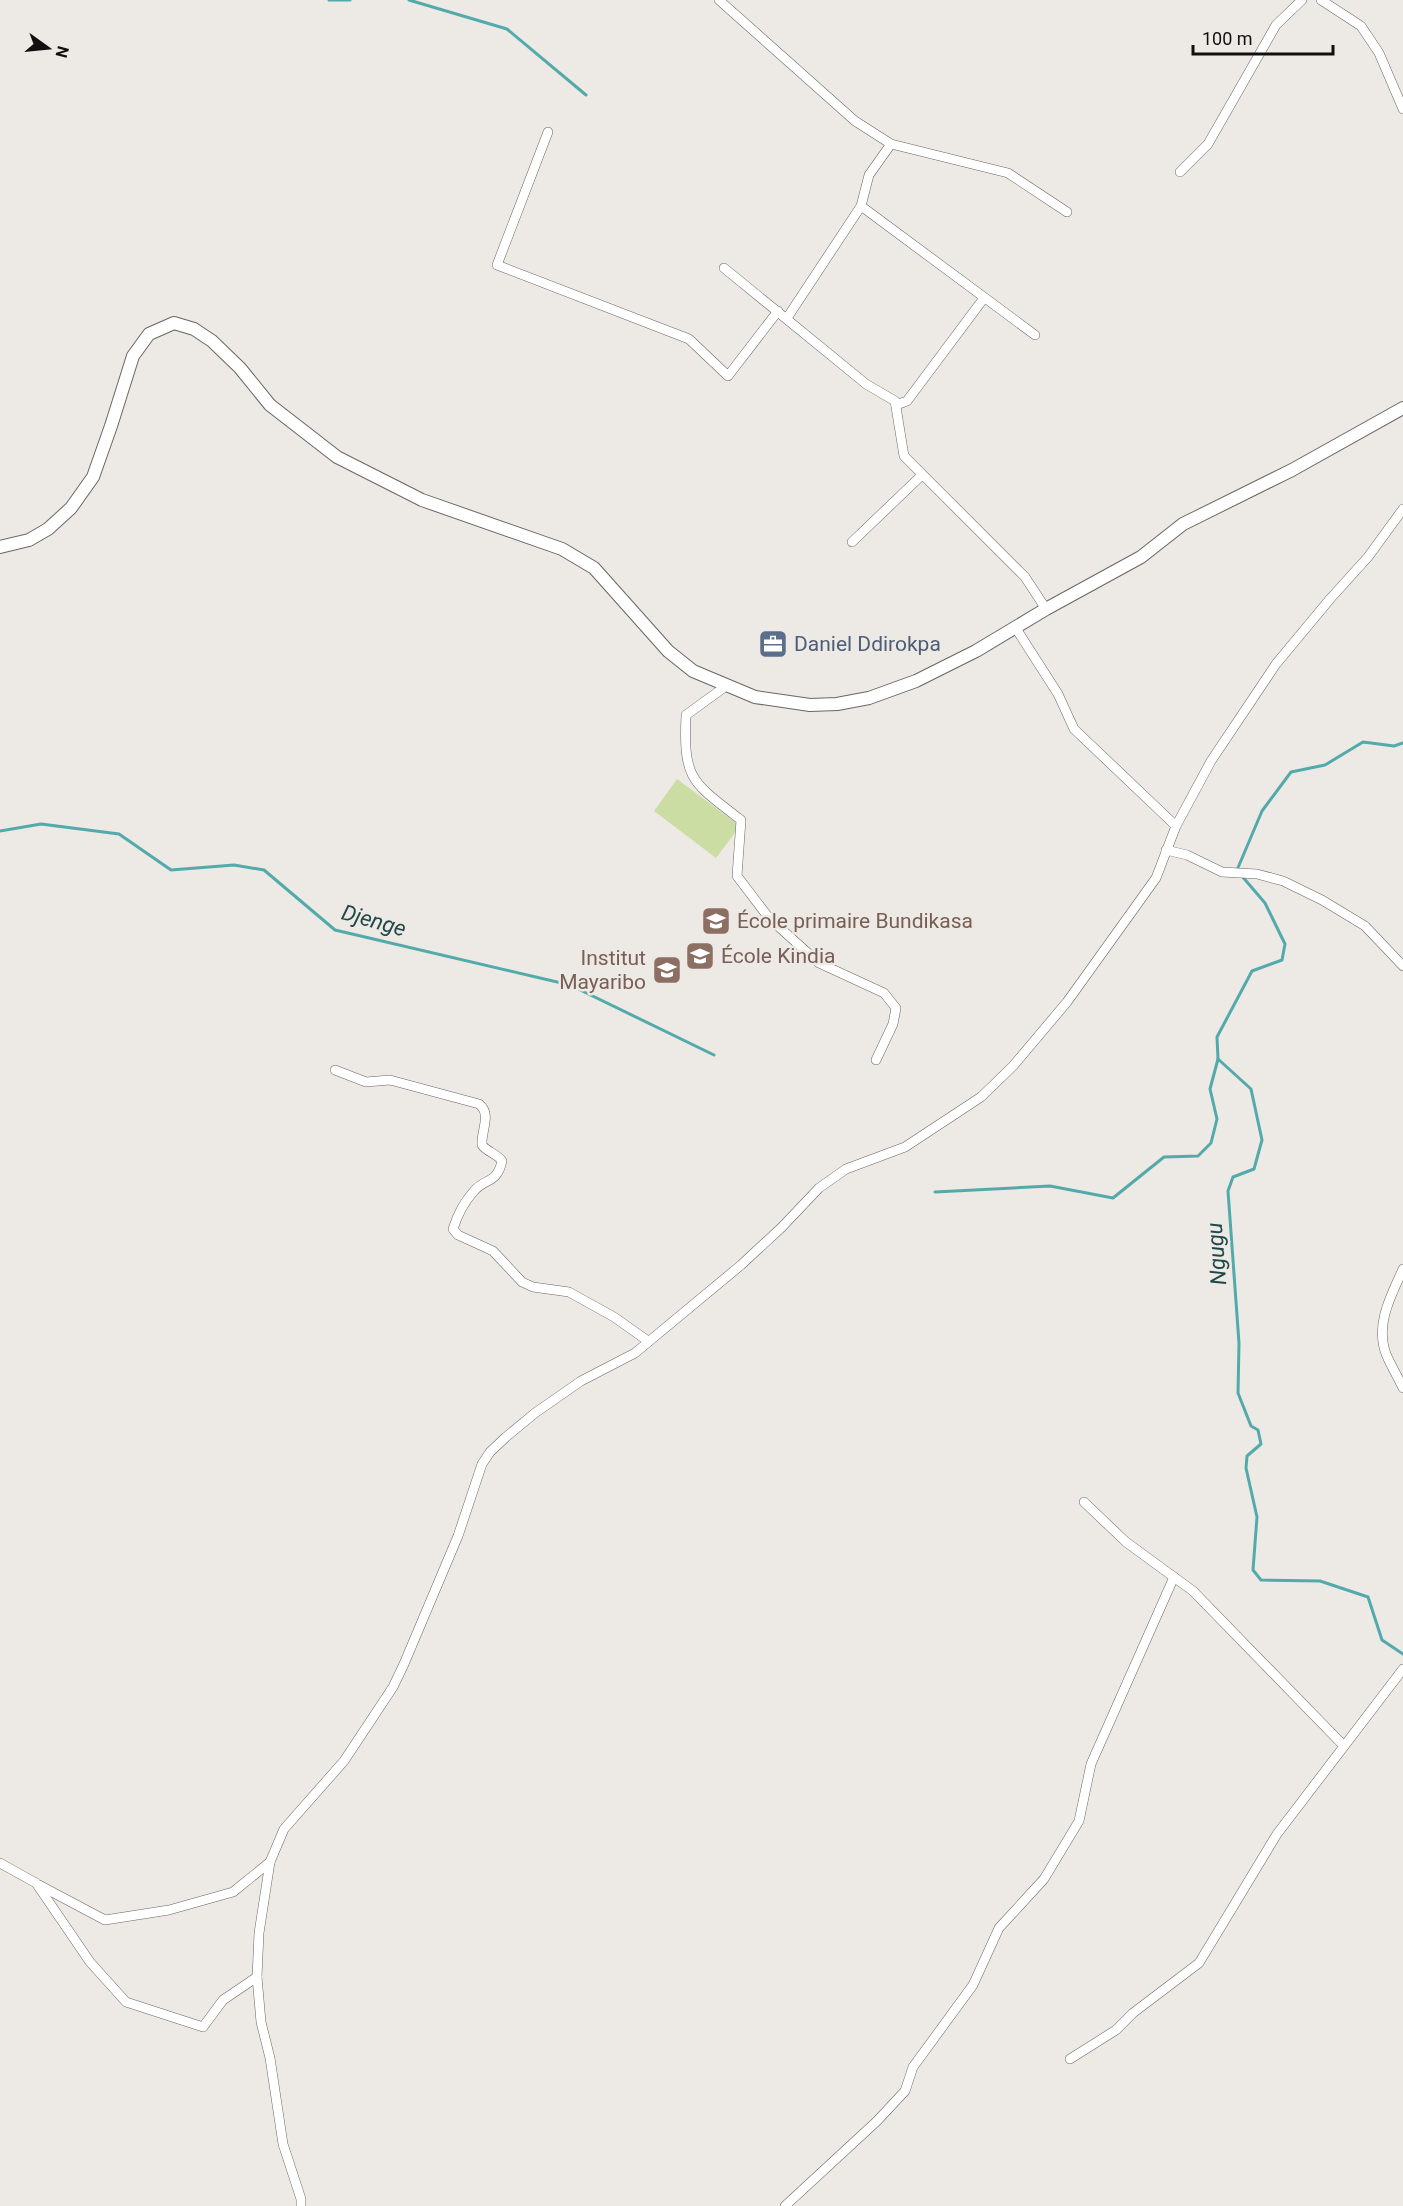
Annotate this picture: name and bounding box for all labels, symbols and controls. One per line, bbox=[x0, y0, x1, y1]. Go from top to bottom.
north arrow bbox=[18, 18, 78, 78]
scale bar bbox=[1193, 18, 1332, 56]
text: 100 m bbox=[1202, 28, 1253, 49]
text: N bbox=[51, 44, 73, 60]
office icon: Daniel Ddirokpa bbox=[757, 628, 789, 660]
place label: Daniel Ddirokpa bbox=[794, 632, 941, 656]
water label: Djenge bbox=[339, 899, 409, 942]
school or university icon: École primaire Bundikasa bbox=[700, 905, 732, 937]
place label: École primaire Bundikasa bbox=[737, 909, 973, 933]
school or university icon: École Kindia bbox=[684, 940, 716, 972]
place label: École Kindia bbox=[721, 944, 835, 968]
place label: Institut Mayaribo bbox=[559, 946, 646, 994]
school or university icon: Institut Mayaribo bbox=[651, 954, 683, 986]
water label: Ngugu bbox=[1202, 1222, 1231, 1286]

